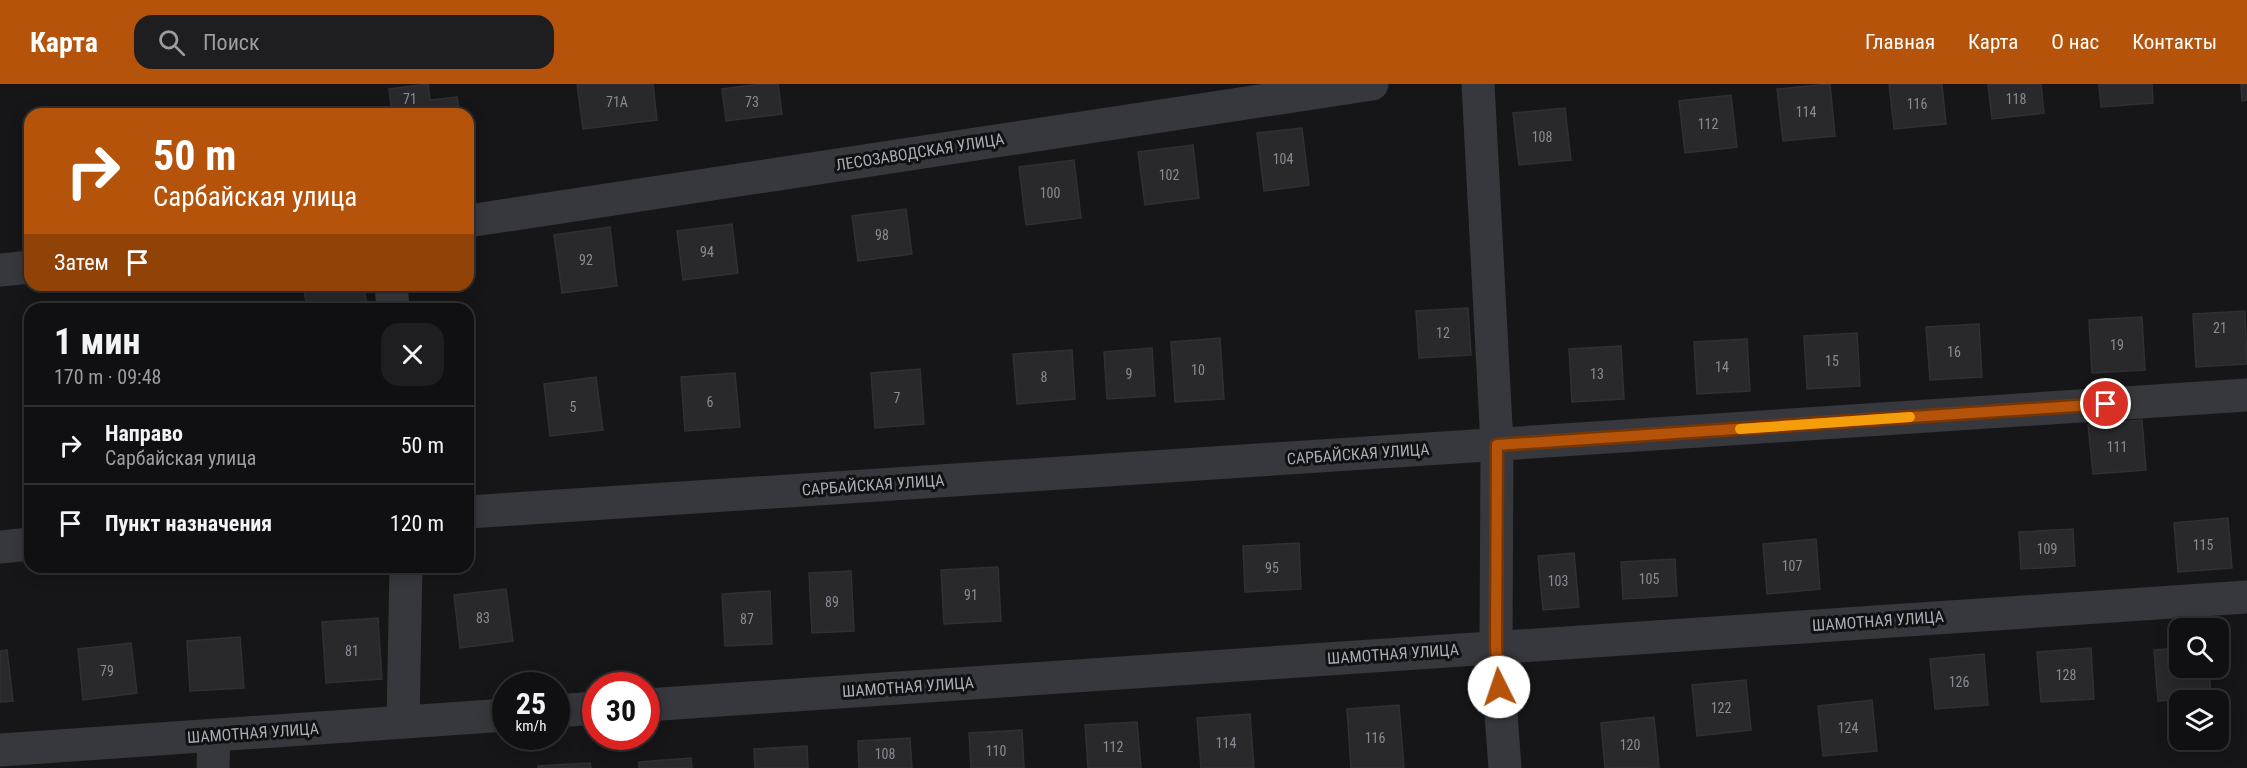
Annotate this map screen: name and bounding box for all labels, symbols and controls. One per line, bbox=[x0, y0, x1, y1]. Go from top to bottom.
search box bbox=[134, 15, 554, 69]
text: Карта bbox=[30, 26, 98, 59]
icon: search bbox=[155, 26, 188, 59]
text: Поиск bbox=[203, 30, 260, 55]
text: Главная bbox=[1865, 30, 1935, 54]
text: Карта bbox=[1968, 30, 2018, 54]
text: О нас bbox=[2051, 30, 2099, 54]
text: Контакты bbox=[2132, 30, 2217, 54]
house number: 71 bbox=[403, 91, 417, 107]
house number: 118 bbox=[2006, 91, 2026, 107]
house number: 71А bbox=[606, 94, 628, 110]
house number: 73 bbox=[745, 94, 759, 110]
house number: 116 bbox=[1907, 96, 1927, 112]
house number: 114 bbox=[1796, 104, 1816, 120]
house number: 112 bbox=[1698, 116, 1718, 132]
street label: ЛЕСОЗАВОДСКАЯ УЛИЦА bbox=[834, 129, 1006, 175]
house number: 108 bbox=[1532, 129, 1552, 145]
text: 50 m bbox=[153, 131, 236, 180]
icon: right bbox=[54, 132, 132, 210]
house number: 104 bbox=[1273, 151, 1293, 167]
house number: 102 bbox=[1159, 167, 1179, 183]
text: Сарбайская улица bbox=[153, 181, 357, 213]
house number: 100 bbox=[1040, 185, 1060, 201]
house number: 98 bbox=[875, 227, 889, 243]
house number: 94 bbox=[700, 244, 714, 260]
icon: arrive bbox=[121, 246, 154, 279]
text: Затем bbox=[54, 250, 109, 275]
house number: 92 bbox=[579, 252, 593, 268]
house number: 21 bbox=[2213, 320, 2227, 336]
text: 1 мин bbox=[54, 321, 140, 363]
button: close bbox=[381, 323, 444, 386]
house number: 12 bbox=[1436, 325, 1450, 341]
house number: 19 bbox=[2110, 337, 2124, 353]
house number: 16 bbox=[1947, 344, 1961, 360]
house number: 15 bbox=[1825, 353, 1839, 369]
house number: 14 bbox=[1715, 359, 1729, 375]
house number: 10 bbox=[1191, 362, 1205, 378]
text: 170 m · 09:48 bbox=[54, 365, 161, 389]
house number: 9 bbox=[1126, 366, 1132, 382]
house number: 13 bbox=[1590, 366, 1604, 382]
house number: 8 bbox=[1041, 369, 1048, 385]
pin bbox=[2080, 378, 2131, 429]
icon: arrive bbox=[2089, 387, 2122, 420]
house number: 7 bbox=[894, 390, 901, 406]
house number: 6 bbox=[707, 394, 714, 410]
house number: 5 bbox=[570, 399, 577, 415]
text: Направо bbox=[105, 421, 183, 446]
icon: right bbox=[54, 429, 87, 462]
text: 50 m bbox=[401, 433, 444, 458]
house number: 111 bbox=[2107, 439, 2127, 455]
street label: САРБАЙСКАЯ УЛИЦА bbox=[1286, 440, 1430, 468]
text: Сарбайская улица bbox=[105, 446, 256, 470]
street label: САРБАЙСКАЯ УЛИЦА bbox=[801, 471, 945, 499]
icon: arrive bbox=[54, 507, 87, 540]
text: Пункт назначения bbox=[105, 511, 272, 536]
text: 120 m bbox=[390, 511, 444, 536]
house number: 115 bbox=[2193, 537, 2213, 553]
house number: 109 bbox=[2037, 541, 2057, 557]
house number: 107 bbox=[1782, 558, 1802, 574]
house number: 95 bbox=[1265, 560, 1279, 576]
house number: 105 bbox=[1639, 571, 1659, 587]
house number: 103 bbox=[1548, 573, 1568, 589]
house number: 91 bbox=[964, 587, 978, 603]
house number: 89 bbox=[825, 594, 839, 610]
street label: ШАМОТНАЯ УЛИЦА bbox=[1812, 607, 1944, 635]
house number: 83 bbox=[476, 610, 490, 626]
house number: 87 bbox=[740, 611, 754, 627]
map controls bbox=[2169, 618, 2229, 750]
button: search bbox=[2169, 618, 2229, 678]
street label: ШАМОТНАЯ УЛИЦА bbox=[1327, 640, 1459, 668]
house number: 81 bbox=[345, 643, 359, 659]
position arrow bbox=[1467, 655, 1531, 719]
house number: 79 bbox=[100, 663, 114, 679]
house number: 128 bbox=[2056, 667, 2076, 683]
speed limit sign: 30 bbox=[582, 672, 660, 750]
street label: ШАМОТНАЯ УЛИЦА bbox=[842, 673, 974, 701]
house number: 126 bbox=[1949, 674, 1969, 690]
text: 25 bbox=[516, 686, 546, 721]
button: layers bbox=[2169, 690, 2229, 750]
house number: 122 bbox=[1711, 700, 1731, 716]
text: km/h bbox=[516, 717, 546, 735]
street label: ШАМОТНАЯ УЛИЦА bbox=[187, 719, 319, 747]
house number: 124 bbox=[1838, 720, 1858, 736]
house number: 116 bbox=[1365, 730, 1385, 746]
house number: 114 bbox=[1216, 735, 1236, 751]
house number: 120 bbox=[1620, 737, 1640, 753]
house number: 112 bbox=[1103, 739, 1123, 755]
house number: 110 bbox=[986, 743, 1006, 759]
house number: 108 bbox=[875, 746, 895, 762]

